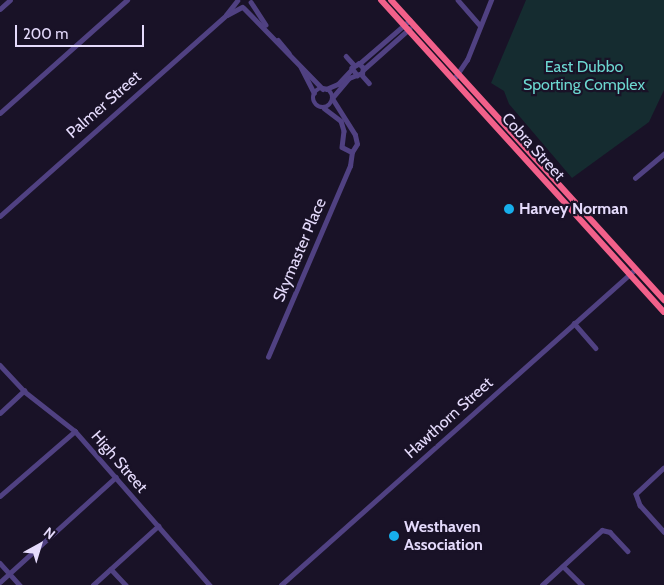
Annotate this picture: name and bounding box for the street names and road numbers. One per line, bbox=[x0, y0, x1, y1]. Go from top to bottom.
street label: Palmer Street bbox=[63, 67, 145, 143]
street label: Cobra Street bbox=[498, 109, 568, 185]
street label: Skymaster Place bbox=[270, 195, 330, 305]
street label: Hawthorn Street bbox=[401, 373, 497, 463]
street label: High Street bbox=[87, 427, 151, 497]

